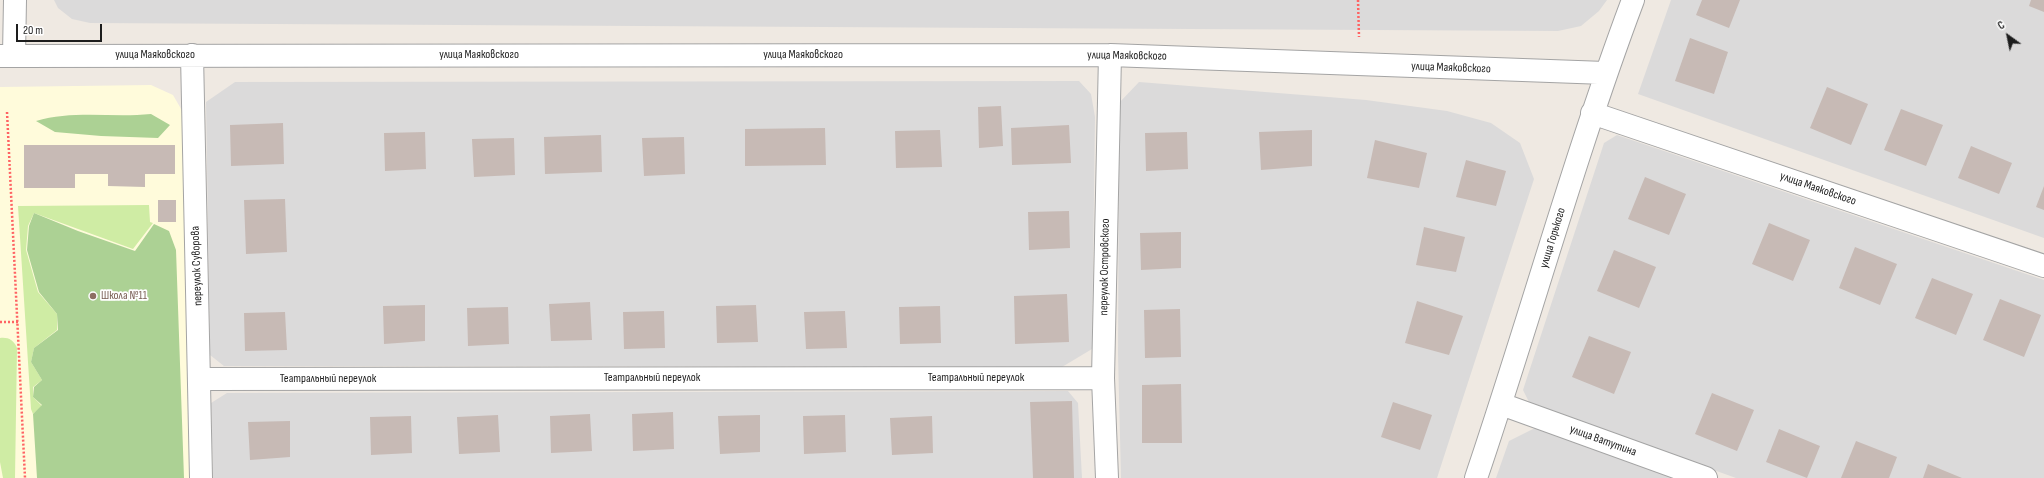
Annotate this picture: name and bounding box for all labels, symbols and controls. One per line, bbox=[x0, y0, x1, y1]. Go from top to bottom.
scale bar bbox=[18, 16, 104, 42]
north arrow bbox=[1988, 16, 2028, 56]
text: С bbox=[1995, 19, 2007, 33]
text: 20 m bbox=[23, 23, 43, 38]
street label: улица Маяковского bbox=[115, 48, 195, 62]
street label: улица Маяковского bbox=[439, 48, 519, 62]
street label: улица Маяковского bbox=[763, 48, 843, 62]
street label: улица Маяковского bbox=[1087, 48, 1167, 64]
street label: улица Маяковского bbox=[1411, 59, 1491, 77]
street label: улица Маяковского bbox=[1778, 169, 1858, 209]
street label: улица Горького bbox=[1537, 206, 1569, 270]
street label: переулок Островского bbox=[1097, 218, 1113, 316]
street label: переулок Суворова bbox=[188, 226, 206, 306]
place label: Школа №11 bbox=[101, 289, 147, 303]
marker: Школа №11 bbox=[88, 291, 98, 301]
street label: Театральный переулок bbox=[604, 371, 700, 385]
street label: Театральный переулок bbox=[928, 371, 1024, 385]
street label: Театральный переулок bbox=[280, 372, 376, 386]
street label: улица Ватутина bbox=[1568, 422, 1638, 460]

